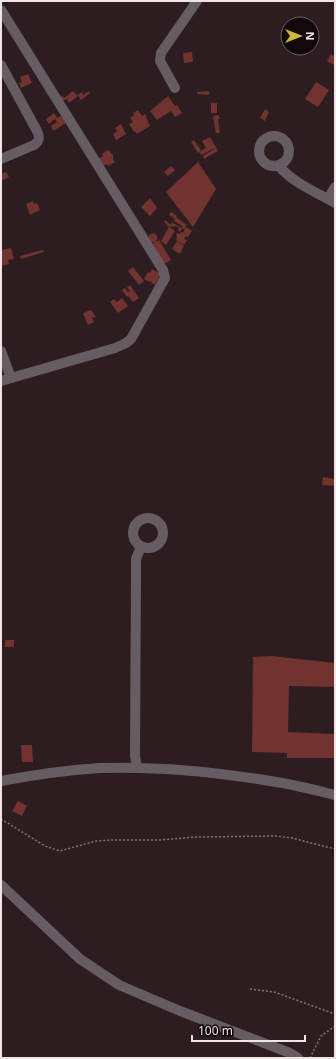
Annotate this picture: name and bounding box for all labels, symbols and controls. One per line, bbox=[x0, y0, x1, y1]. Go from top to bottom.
north arrow bbox=[280, 16, 320, 56]
text: N bbox=[303, 32, 318, 40]
scale bar bbox=[192, 1017, 305, 1043]
text: 100 m bbox=[198, 1022, 233, 1039]

